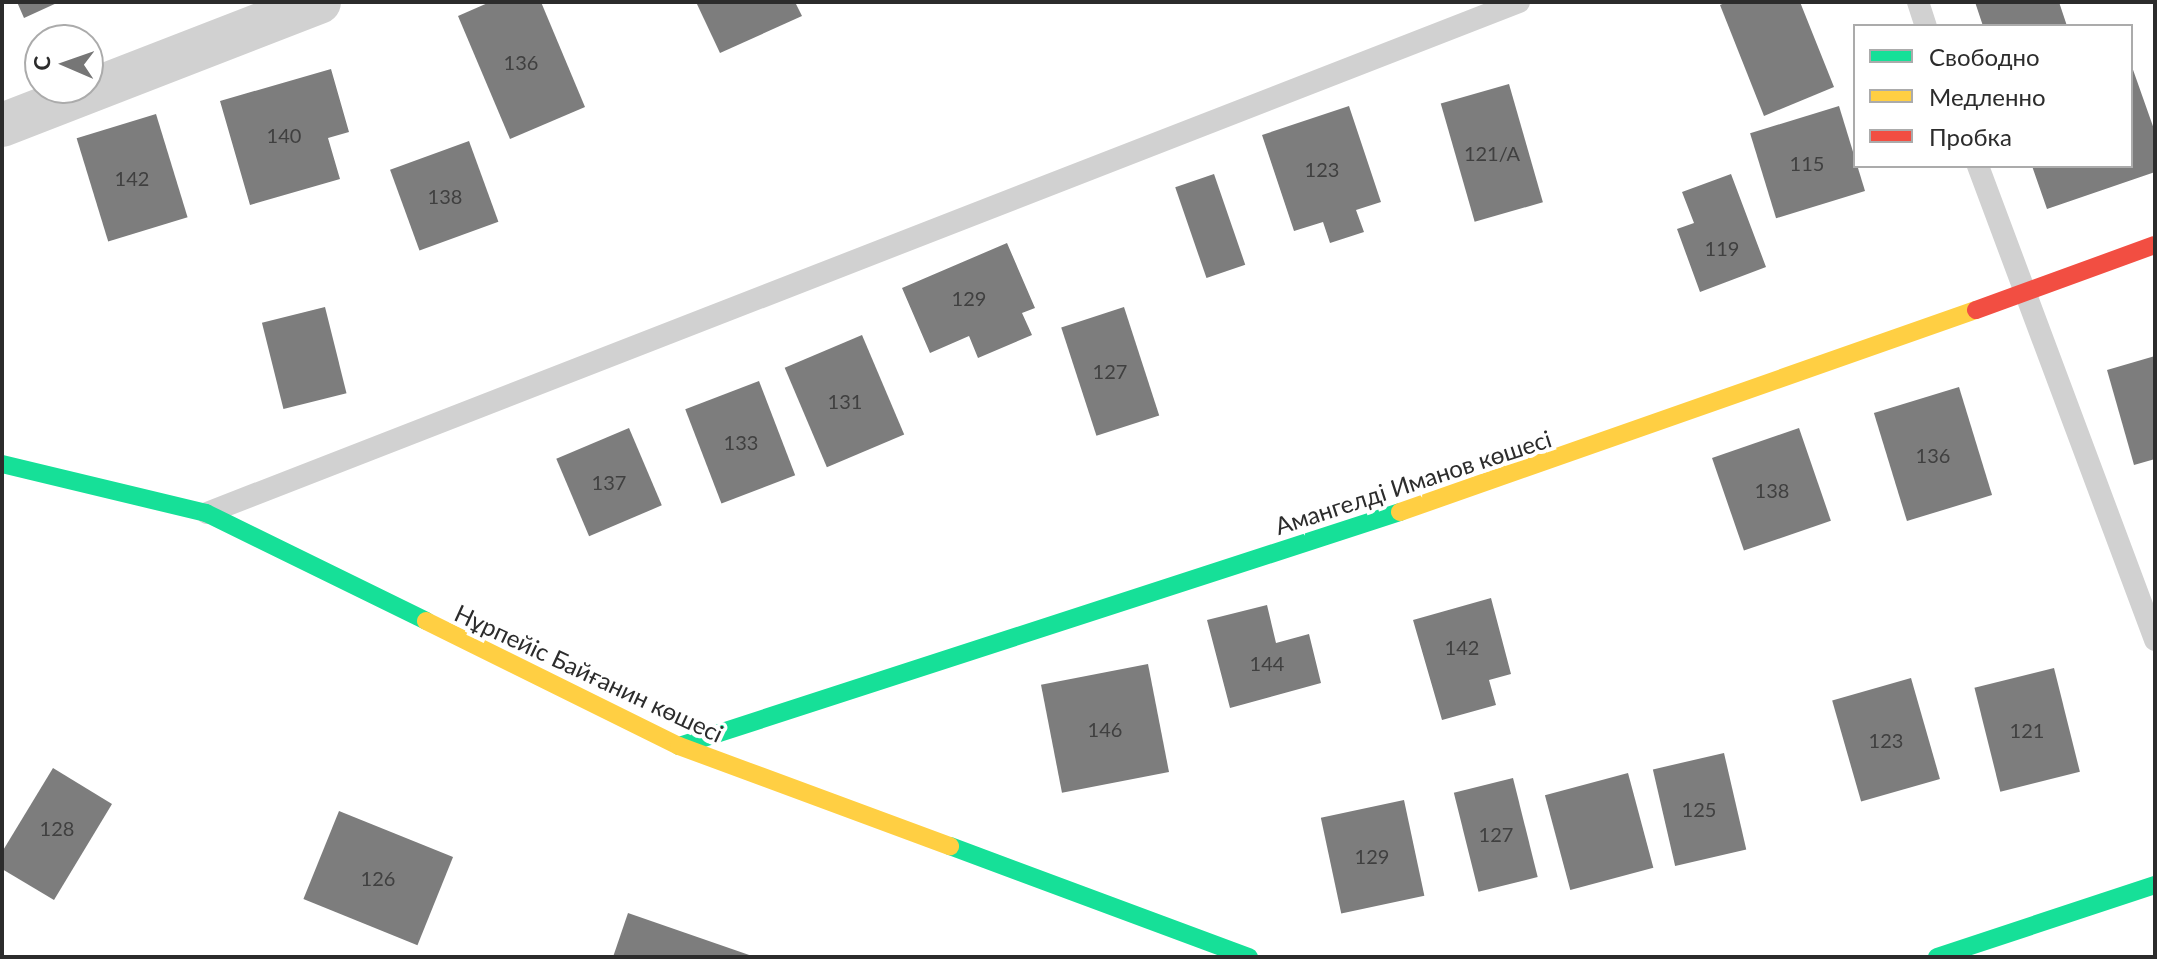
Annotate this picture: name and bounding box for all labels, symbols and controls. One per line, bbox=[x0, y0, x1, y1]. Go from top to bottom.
north arrow bbox=[24, 24, 104, 104]
legend bbox=[1853, 24, 2133, 168]
text: Свободно bbox=[1929, 42, 2040, 71]
house number: 136 bbox=[504, 50, 538, 74]
text: С bbox=[28, 55, 55, 71]
text: Медленно bbox=[1929, 82, 2046, 111]
text: Пробка bbox=[1929, 122, 2012, 151]
house number: 140 bbox=[267, 123, 301, 147]
house number: 121/А bbox=[1464, 141, 1520, 165]
house number: 115 bbox=[1790, 151, 1824, 175]
house number: 123 bbox=[1305, 157, 1339, 181]
house number: 142 bbox=[115, 166, 149, 190]
house number: 138 bbox=[428, 184, 462, 208]
house number: 119 bbox=[1705, 236, 1739, 260]
house number: 129 bbox=[952, 286, 986, 310]
house number: 127 bbox=[1093, 359, 1127, 383]
house number: 131 bbox=[828, 389, 862, 413]
street label: Амангелді Иманов көшесі bbox=[1271, 424, 1555, 540]
house number: 133 bbox=[724, 430, 758, 454]
house number: 136 bbox=[1916, 443, 1950, 467]
house number: 137 bbox=[592, 470, 626, 494]
house number: 138 bbox=[1755, 478, 1789, 502]
street label: Нұрпейіс Байғанин көшесі bbox=[450, 598, 728, 748]
house number: 142 bbox=[1445, 635, 1479, 659]
house number: 144 bbox=[1250, 651, 1284, 675]
house number: 146 bbox=[1088, 717, 1122, 741]
house number: 121 bbox=[2010, 718, 2044, 742]
house number: 123 bbox=[1869, 728, 1903, 752]
house number: 125 bbox=[1682, 797, 1716, 821]
house number: 128 bbox=[40, 816, 74, 840]
house number: 127 bbox=[1479, 822, 1513, 846]
house number: 129 bbox=[1355, 844, 1389, 868]
house number: 126 bbox=[361, 866, 395, 890]

